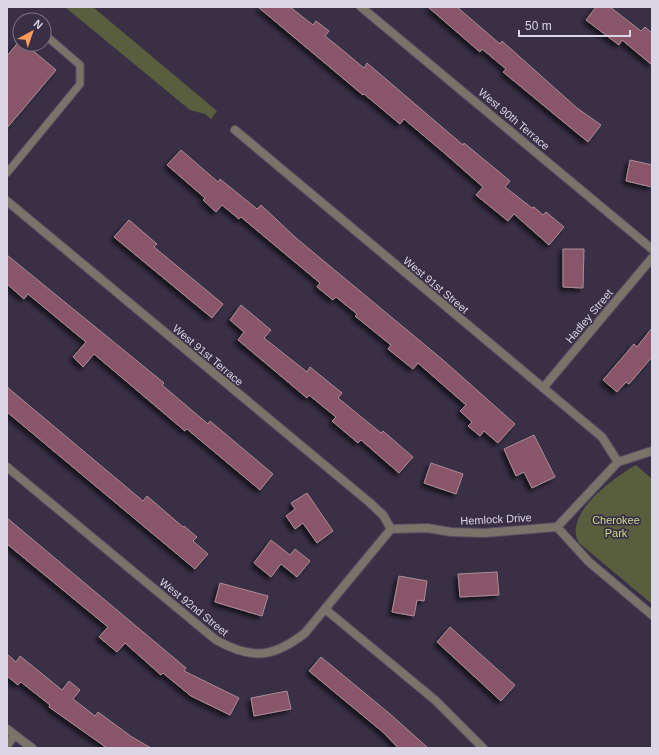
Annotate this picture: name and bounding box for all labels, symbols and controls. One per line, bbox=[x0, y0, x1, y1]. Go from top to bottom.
north arrow bbox=[12, 12, 52, 52]
scale bar bbox=[519, 12, 630, 38]
text: N bbox=[32, 17, 45, 32]
text: 50 m bbox=[525, 19, 552, 33]
street label: West 90th Terrace bbox=[476, 86, 552, 152]
street label: West 91st Street bbox=[401, 254, 471, 316]
street label: Hadley Street bbox=[563, 287, 615, 345]
street label: West 91st Terrace bbox=[170, 322, 246, 388]
street label: Hemlock Drive bbox=[460, 511, 532, 527]
park label: Cherokee Park bbox=[592, 514, 640, 539]
street label: West 92nd Street bbox=[157, 576, 231, 638]

